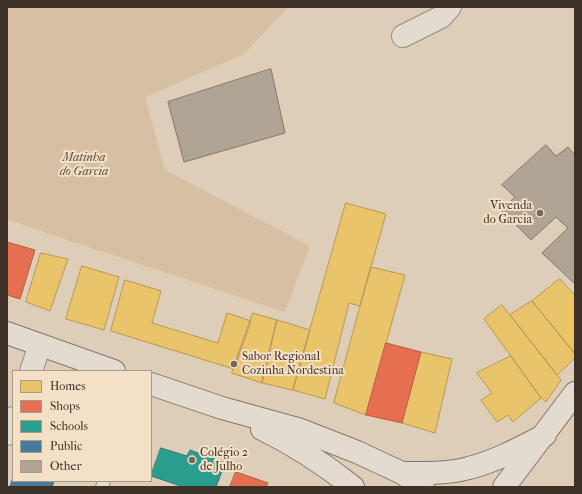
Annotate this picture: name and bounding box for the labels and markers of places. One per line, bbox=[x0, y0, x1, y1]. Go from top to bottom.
place label: Vivenda do Garcia bbox=[483, 199, 532, 227]
marker: Vivenda do Garcia bbox=[535, 208, 545, 218]
place label: Sabor Regional Cozinha Nordestina bbox=[242, 350, 344, 378]
marker: Sabor Regional Cozinha Nordestina bbox=[229, 359, 239, 369]
place label: Colégio 2 de Julho bbox=[200, 446, 248, 474]
marker: Colégio 2 de Julho bbox=[187, 455, 197, 465]

